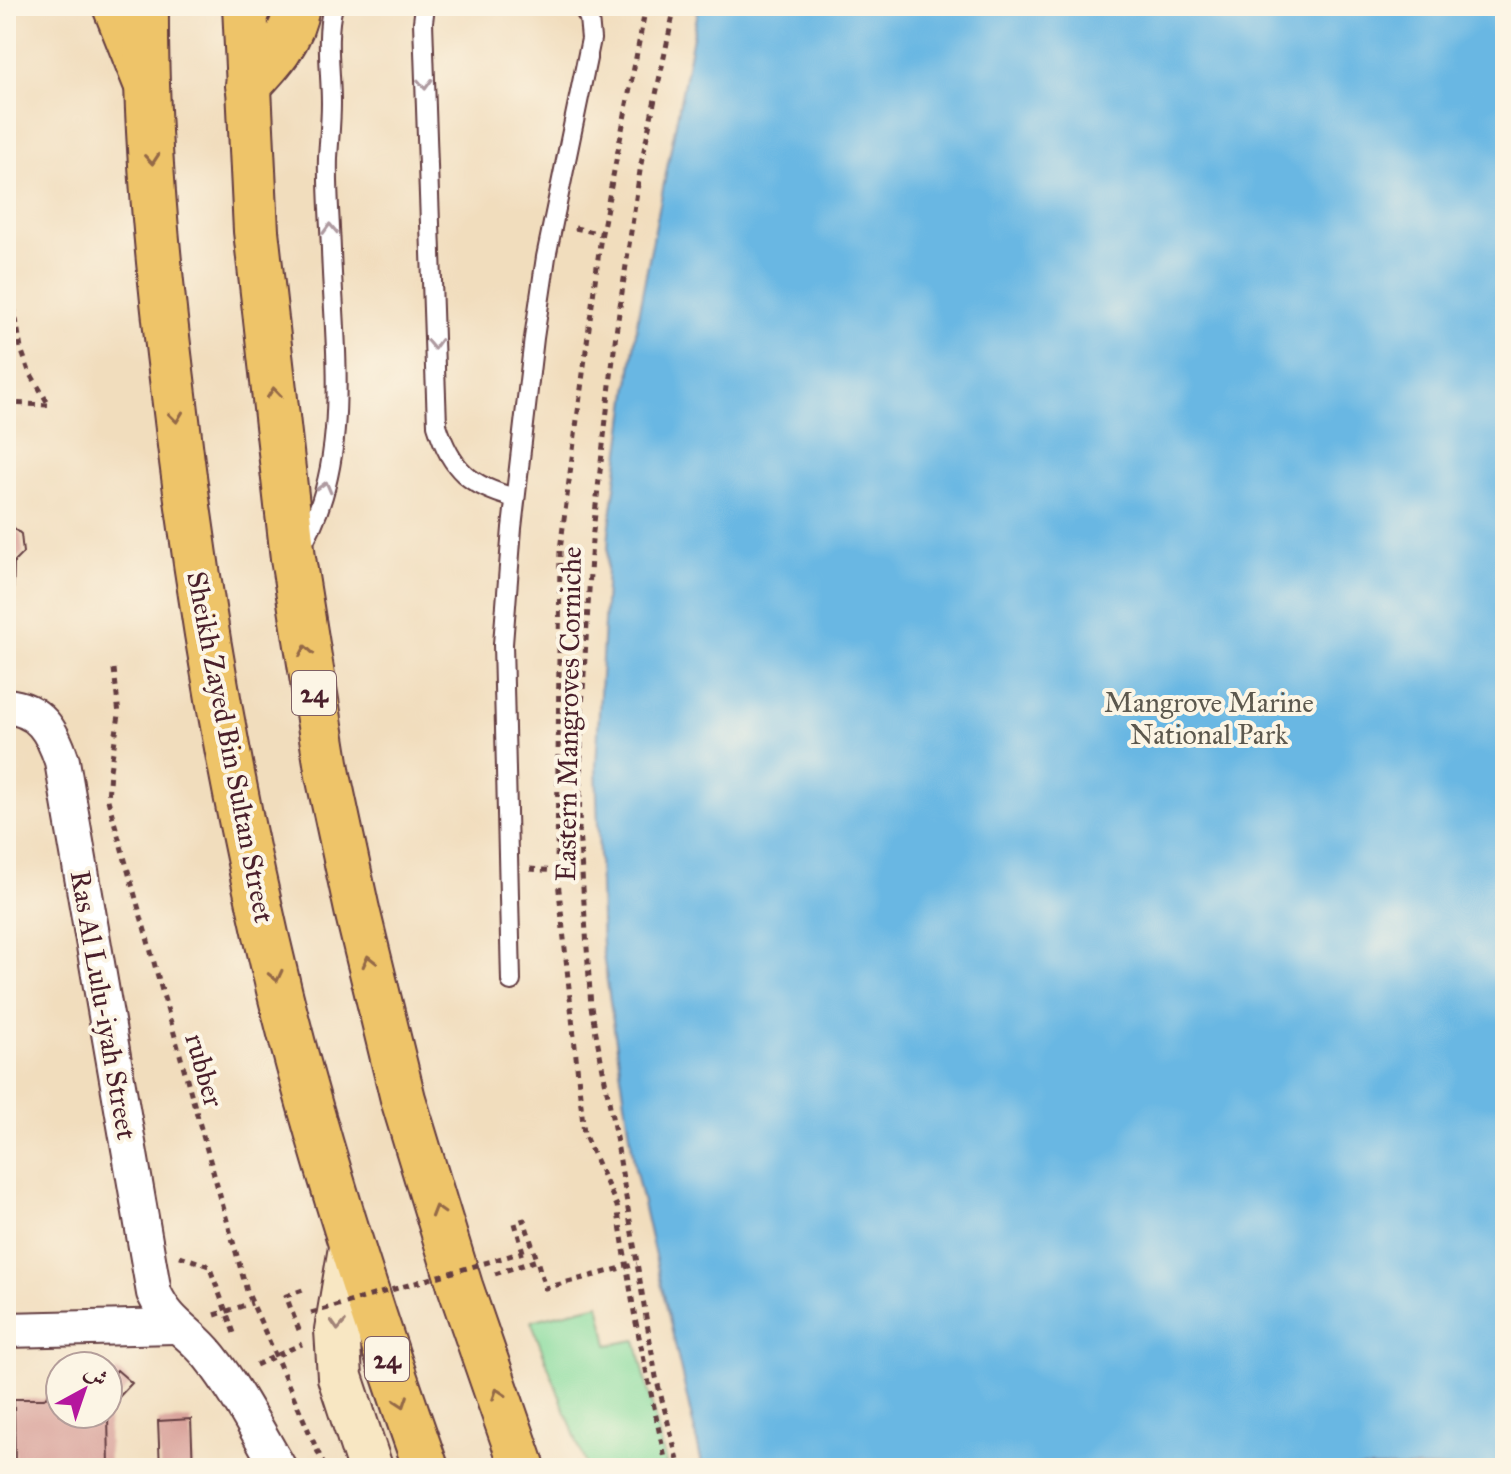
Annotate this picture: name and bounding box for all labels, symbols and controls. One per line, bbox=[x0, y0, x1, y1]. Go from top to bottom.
one-way arrow bbox=[416, 78, 433, 91]
one-way arrow bbox=[143, 153, 160, 166]
one-way arrow bbox=[322, 222, 339, 235]
one-way arrow bbox=[425, 338, 442, 351]
one-way arrow bbox=[266, 386, 283, 399]
one-way arrow bbox=[168, 411, 185, 424]
one-way arrow bbox=[316, 481, 333, 495]
street label: Eastern Mangroves Corniche bbox=[548, 546, 589, 882]
street label: Sheikh Zayed Bin Sultan Street bbox=[179, 568, 282, 926]
one-way arrow bbox=[299, 644, 316, 658]
road number: 24 bbox=[292, 671, 336, 715]
park label: Mangrove Marine National Park bbox=[1104, 685, 1314, 752]
street label: Ras Al Lulu-iyah Street bbox=[63, 868, 144, 1143]
one-way arrow bbox=[362, 954, 379, 968]
one-way arrow bbox=[267, 969, 284, 983]
street label: rubber bbox=[177, 1029, 232, 1111]
one-way arrow bbox=[430, 1205, 446, 1219]
one-way arrow bbox=[330, 1319, 347, 1332]
road number: 24 bbox=[365, 1337, 409, 1381]
north arrow bbox=[44, 1350, 124, 1430]
text: ش bbox=[79, 1358, 114, 1392]
one-way arrow bbox=[491, 1388, 507, 1402]
one-way arrow bbox=[393, 1394, 409, 1408]

